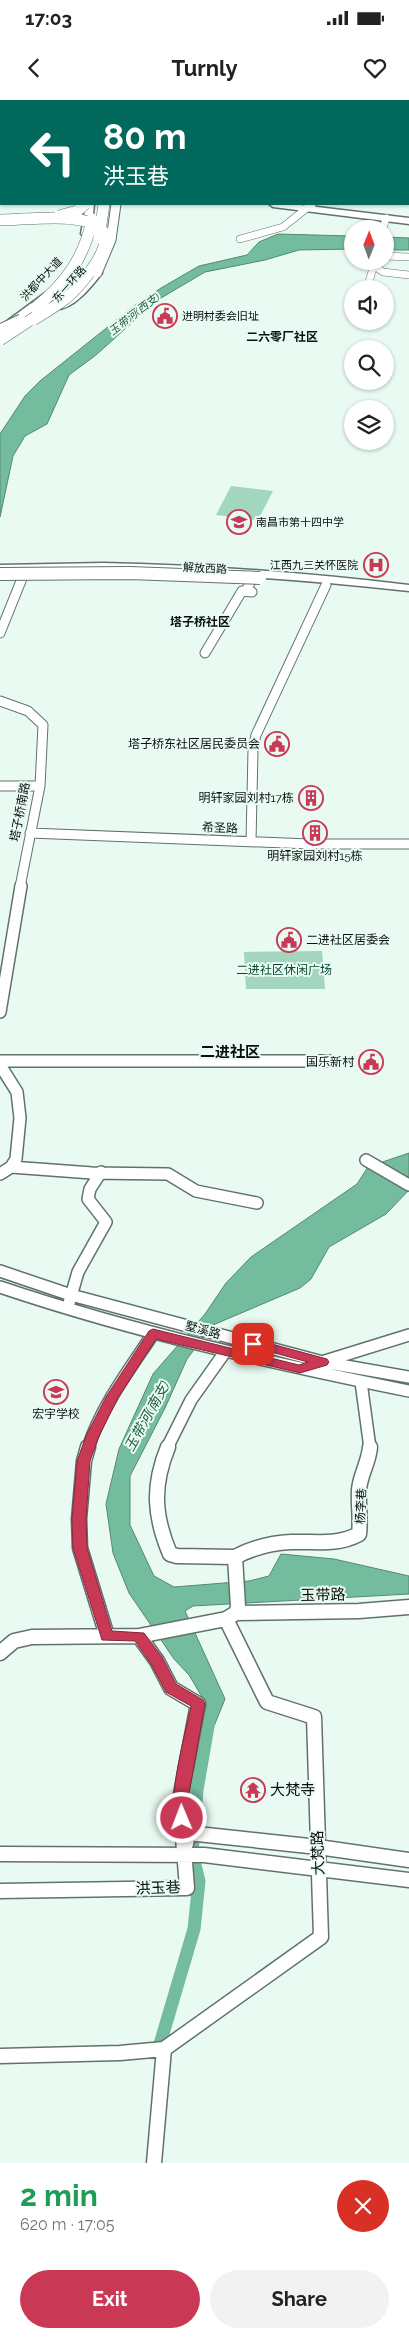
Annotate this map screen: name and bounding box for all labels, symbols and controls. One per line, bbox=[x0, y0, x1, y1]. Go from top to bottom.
text: 17:03 bbox=[25, 7, 72, 29]
icon: back bbox=[20, 54, 48, 82]
icon: heart bbox=[361, 54, 389, 82]
text: Turnly bbox=[171, 55, 238, 81]
text: 80 m bbox=[103, 116, 187, 157]
icon: left bbox=[20, 120, 85, 185]
text: 洪玉巷 bbox=[103, 163, 169, 189]
north arrow bbox=[344, 220, 394, 270]
map controls bbox=[344, 220, 394, 450]
street label: 洪都中大道 bbox=[18, 255, 65, 304]
street label: 东一环路 bbox=[50, 263, 89, 305]
button: sound bbox=[344, 280, 394, 330]
water label: 玉带河(西支) bbox=[106, 290, 162, 338]
public building icon: 进明村委会旧址 bbox=[152, 303, 178, 329]
place label: 进明村委会旧址 bbox=[182, 310, 259, 323]
district label: 二六零厂社区 bbox=[246, 330, 318, 344]
button: search bbox=[344, 340, 394, 390]
button: layers bbox=[344, 400, 394, 450]
school or university icon: 南昌市第十四中学 bbox=[226, 509, 252, 535]
place label: 南昌市第十四中学 bbox=[256, 516, 344, 529]
hospital icon: 江西九三关怀医院 bbox=[363, 552, 389, 578]
place label: 江西九三关怀医院 bbox=[270, 559, 358, 572]
street label: 解放西路 bbox=[183, 561, 227, 576]
district label: 塔子桥社区 bbox=[170, 615, 230, 629]
public building icon: 塔子桥东社区居民委员会 bbox=[264, 731, 290, 757]
place label: 塔子桥东社区居民委员会 bbox=[128, 737, 260, 751]
street label: 塔子桥南路 bbox=[7, 781, 33, 843]
building icon: 明轩家园刘村17栋 bbox=[298, 785, 324, 811]
place label: 明轩家园刘村17栋 bbox=[199, 791, 294, 805]
street label: 希圣路 bbox=[202, 820, 238, 836]
building icon: 明轩家园刘村15栋 bbox=[302, 820, 328, 846]
place label: 明轩家园刘村15栋 bbox=[267, 849, 363, 863]
public building icon: 二进社区居委会 bbox=[276, 927, 302, 953]
place label: 二进社区居委会 bbox=[306, 933, 390, 947]
park label: 二进社区休闲广场 bbox=[236, 963, 332, 977]
district label: 二进社区 bbox=[200, 1043, 260, 1061]
public building icon: 国乐新村 bbox=[358, 1049, 384, 1075]
place label: 国乐新村 bbox=[306, 1055, 355, 1069]
street label: 墅溪路 bbox=[184, 1319, 222, 1341]
pin bbox=[232, 1323, 274, 1365]
icon: arrive bbox=[239, 1330, 267, 1358]
water label: 玉带河(南支) bbox=[121, 1378, 173, 1454]
school or university icon: 宏宇学校 bbox=[43, 1379, 69, 1405]
place label: 宏宇学校 bbox=[32, 1407, 80, 1421]
street label: 杨李巷 bbox=[353, 1488, 369, 1524]
street label: 玉带路 bbox=[300, 1586, 346, 1604]
temple icon: 大梵寺 bbox=[240, 1777, 266, 1803]
place label: 大梵寺 bbox=[270, 1781, 315, 1799]
position arrow bbox=[155, 1791, 207, 1843]
street label: 大梵路 bbox=[308, 1830, 328, 1876]
street label: 洪玉巷 bbox=[135, 1878, 181, 1898]
text: 2 min bbox=[20, 2178, 98, 2213]
button: close bbox=[337, 2180, 389, 2232]
text: 620 m · 17:05 bbox=[20, 2215, 115, 2234]
button: Exit bbox=[20, 2270, 200, 2328]
button: Share bbox=[210, 2270, 389, 2328]

